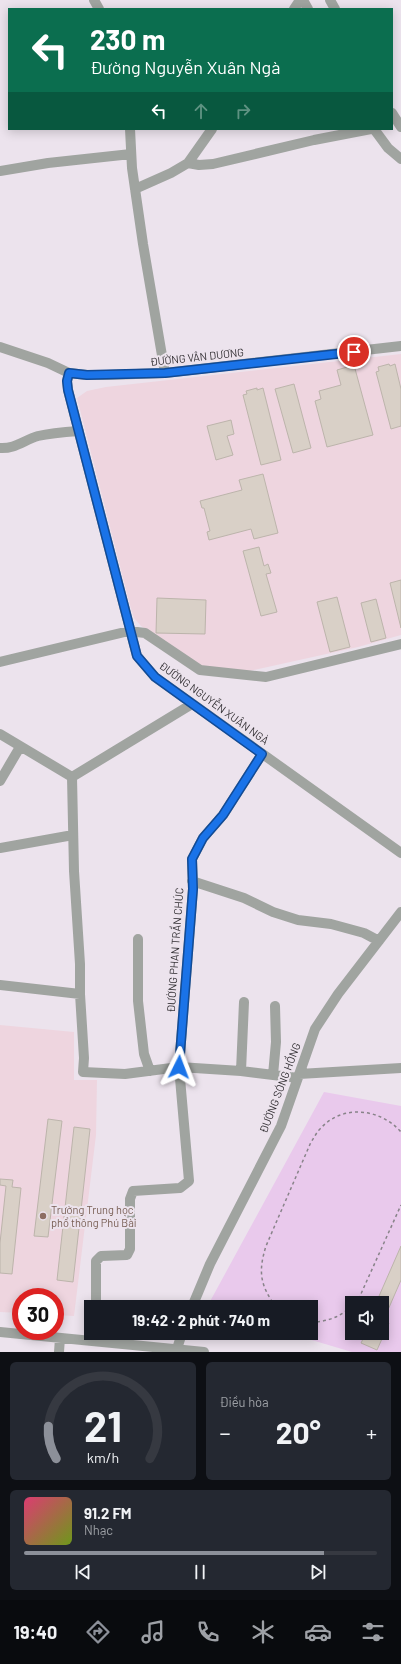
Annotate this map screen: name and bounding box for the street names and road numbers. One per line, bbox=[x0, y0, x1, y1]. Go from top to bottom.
street label: ĐƯỜNG VÂN DƯƠNG bbox=[149, 345, 245, 368]
street label: ĐƯỜNG NGUYỄN XUÂN NGÀ bbox=[157, 657, 273, 747]
street label: ĐƯỜNG PHAN TRẦN CHÚC bbox=[163, 887, 185, 1013]
street label: ĐƯỜNG SÓNG HỒNG bbox=[255, 1041, 303, 1135]

